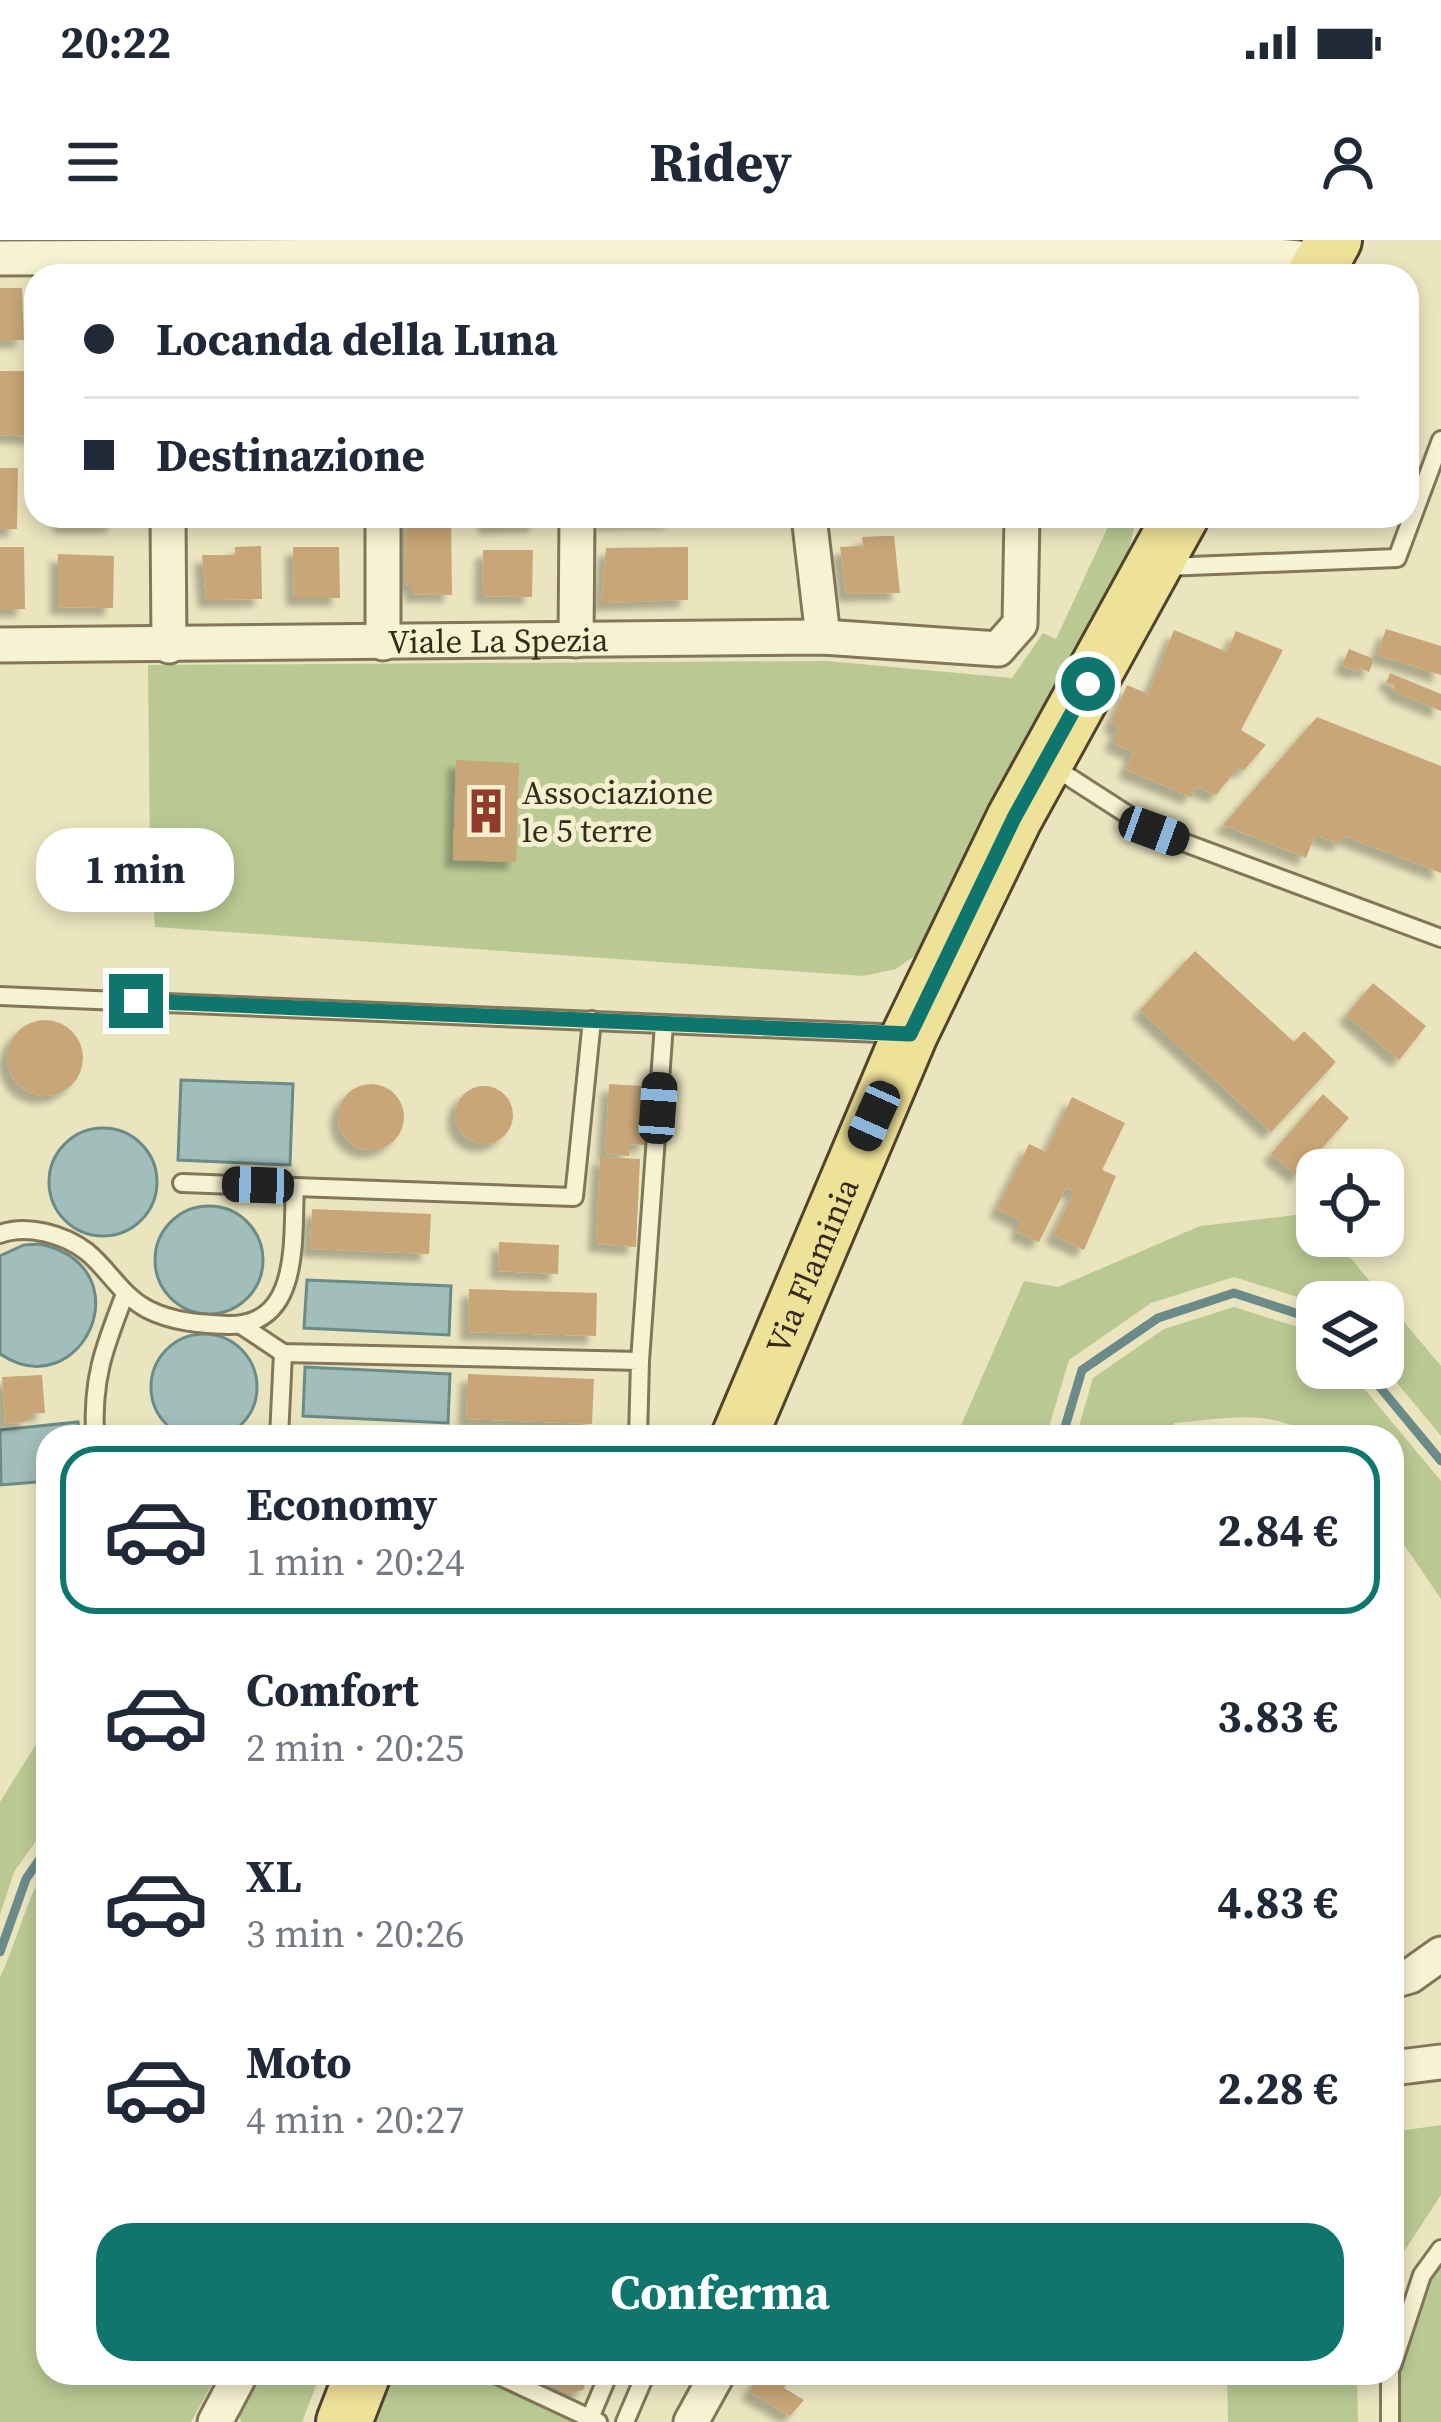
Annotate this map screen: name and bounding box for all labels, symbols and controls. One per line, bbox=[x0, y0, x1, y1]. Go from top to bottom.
text: 20:22 bbox=[60, 11, 171, 73]
text: Ridey bbox=[649, 125, 792, 199]
icon: menu bbox=[60, 129, 126, 195]
icon: person bbox=[1315, 129, 1381, 195]
text: Locanda della Luna bbox=[156, 308, 558, 370]
text: Destinazione bbox=[156, 424, 425, 486]
street label: Viale La Spezia bbox=[387, 617, 609, 664]
route start bbox=[1061, 657, 1115, 711]
place label: Associazione le 5 terre bbox=[522, 770, 713, 853]
building icon: Associazione le 5 terre bbox=[461, 786, 511, 836]
car bbox=[1114, 802, 1194, 860]
callout: 1 min bbox=[37, 827, 235, 911]
text: 1 min bbox=[84, 843, 186, 896]
route end bbox=[109, 974, 163, 1028]
car bbox=[638, 1071, 678, 1145]
car bbox=[843, 1076, 905, 1156]
map controls bbox=[1296, 1149, 1404, 1389]
button: locate bbox=[1296, 1149, 1404, 1257]
car bbox=[221, 1166, 295, 1204]
street label: Via Flaminia bbox=[754, 1171, 869, 1361]
button: layers bbox=[1296, 1281, 1404, 1389]
text: Economy bbox=[246, 1473, 437, 1535]
icon: car bbox=[102, 1476, 210, 1584]
text: 2.84 € bbox=[1217, 1499, 1338, 1561]
text: 1 min · 20:24 bbox=[246, 1535, 465, 1588]
text: Comfort bbox=[246, 1659, 419, 1721]
icon: car bbox=[102, 1662, 210, 1770]
text: 3.83 € bbox=[1217, 1685, 1338, 1747]
text: 2 min · 20:25 bbox=[246, 1721, 465, 1774]
text: XL bbox=[246, 1845, 302, 1907]
icon: car bbox=[102, 1848, 210, 1956]
text: 4.83 € bbox=[1217, 1871, 1338, 1933]
text: 3 min · 20:26 bbox=[246, 1907, 465, 1960]
text: Moto bbox=[246, 2031, 352, 2093]
icon: car bbox=[102, 2034, 210, 2142]
text: 2.28 € bbox=[1217, 2057, 1338, 2119]
text: 4 min · 20:27 bbox=[246, 2093, 465, 2146]
button: Conferma bbox=[96, 2223, 1344, 2361]

